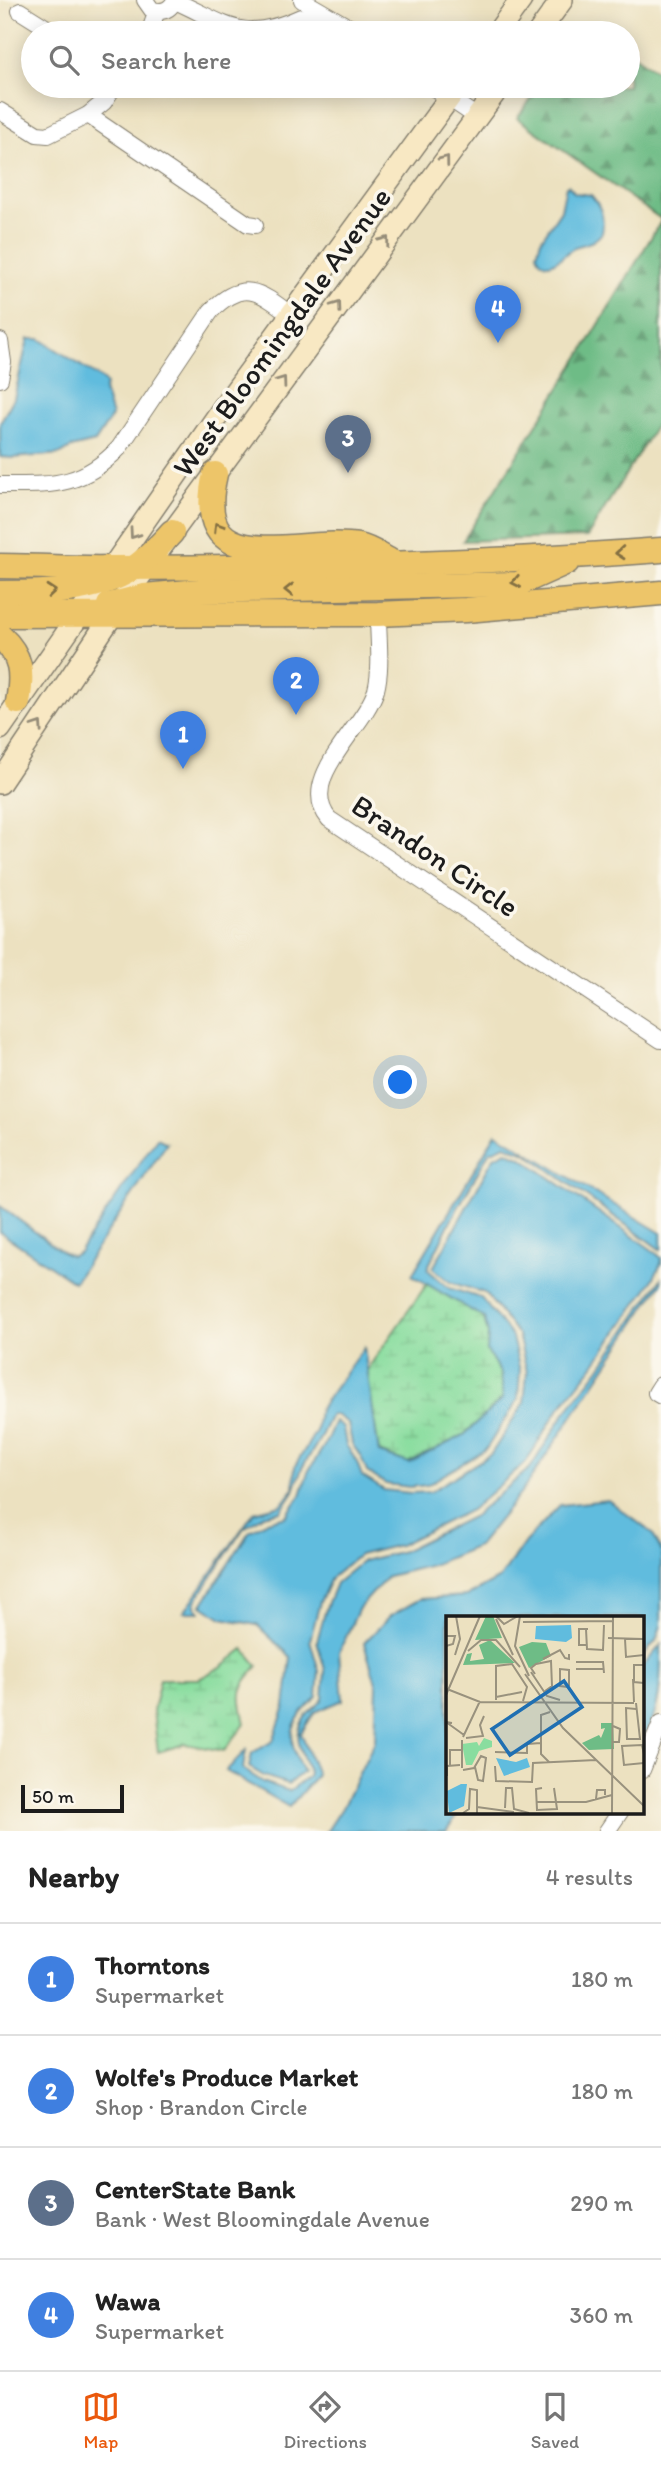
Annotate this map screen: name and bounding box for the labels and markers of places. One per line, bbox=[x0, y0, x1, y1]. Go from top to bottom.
pin: 4 bbox=[475, 285, 521, 343]
pin: 3 bbox=[325, 415, 371, 473]
pin: 2 bbox=[273, 657, 319, 715]
pin: 1 bbox=[160, 711, 206, 769]

